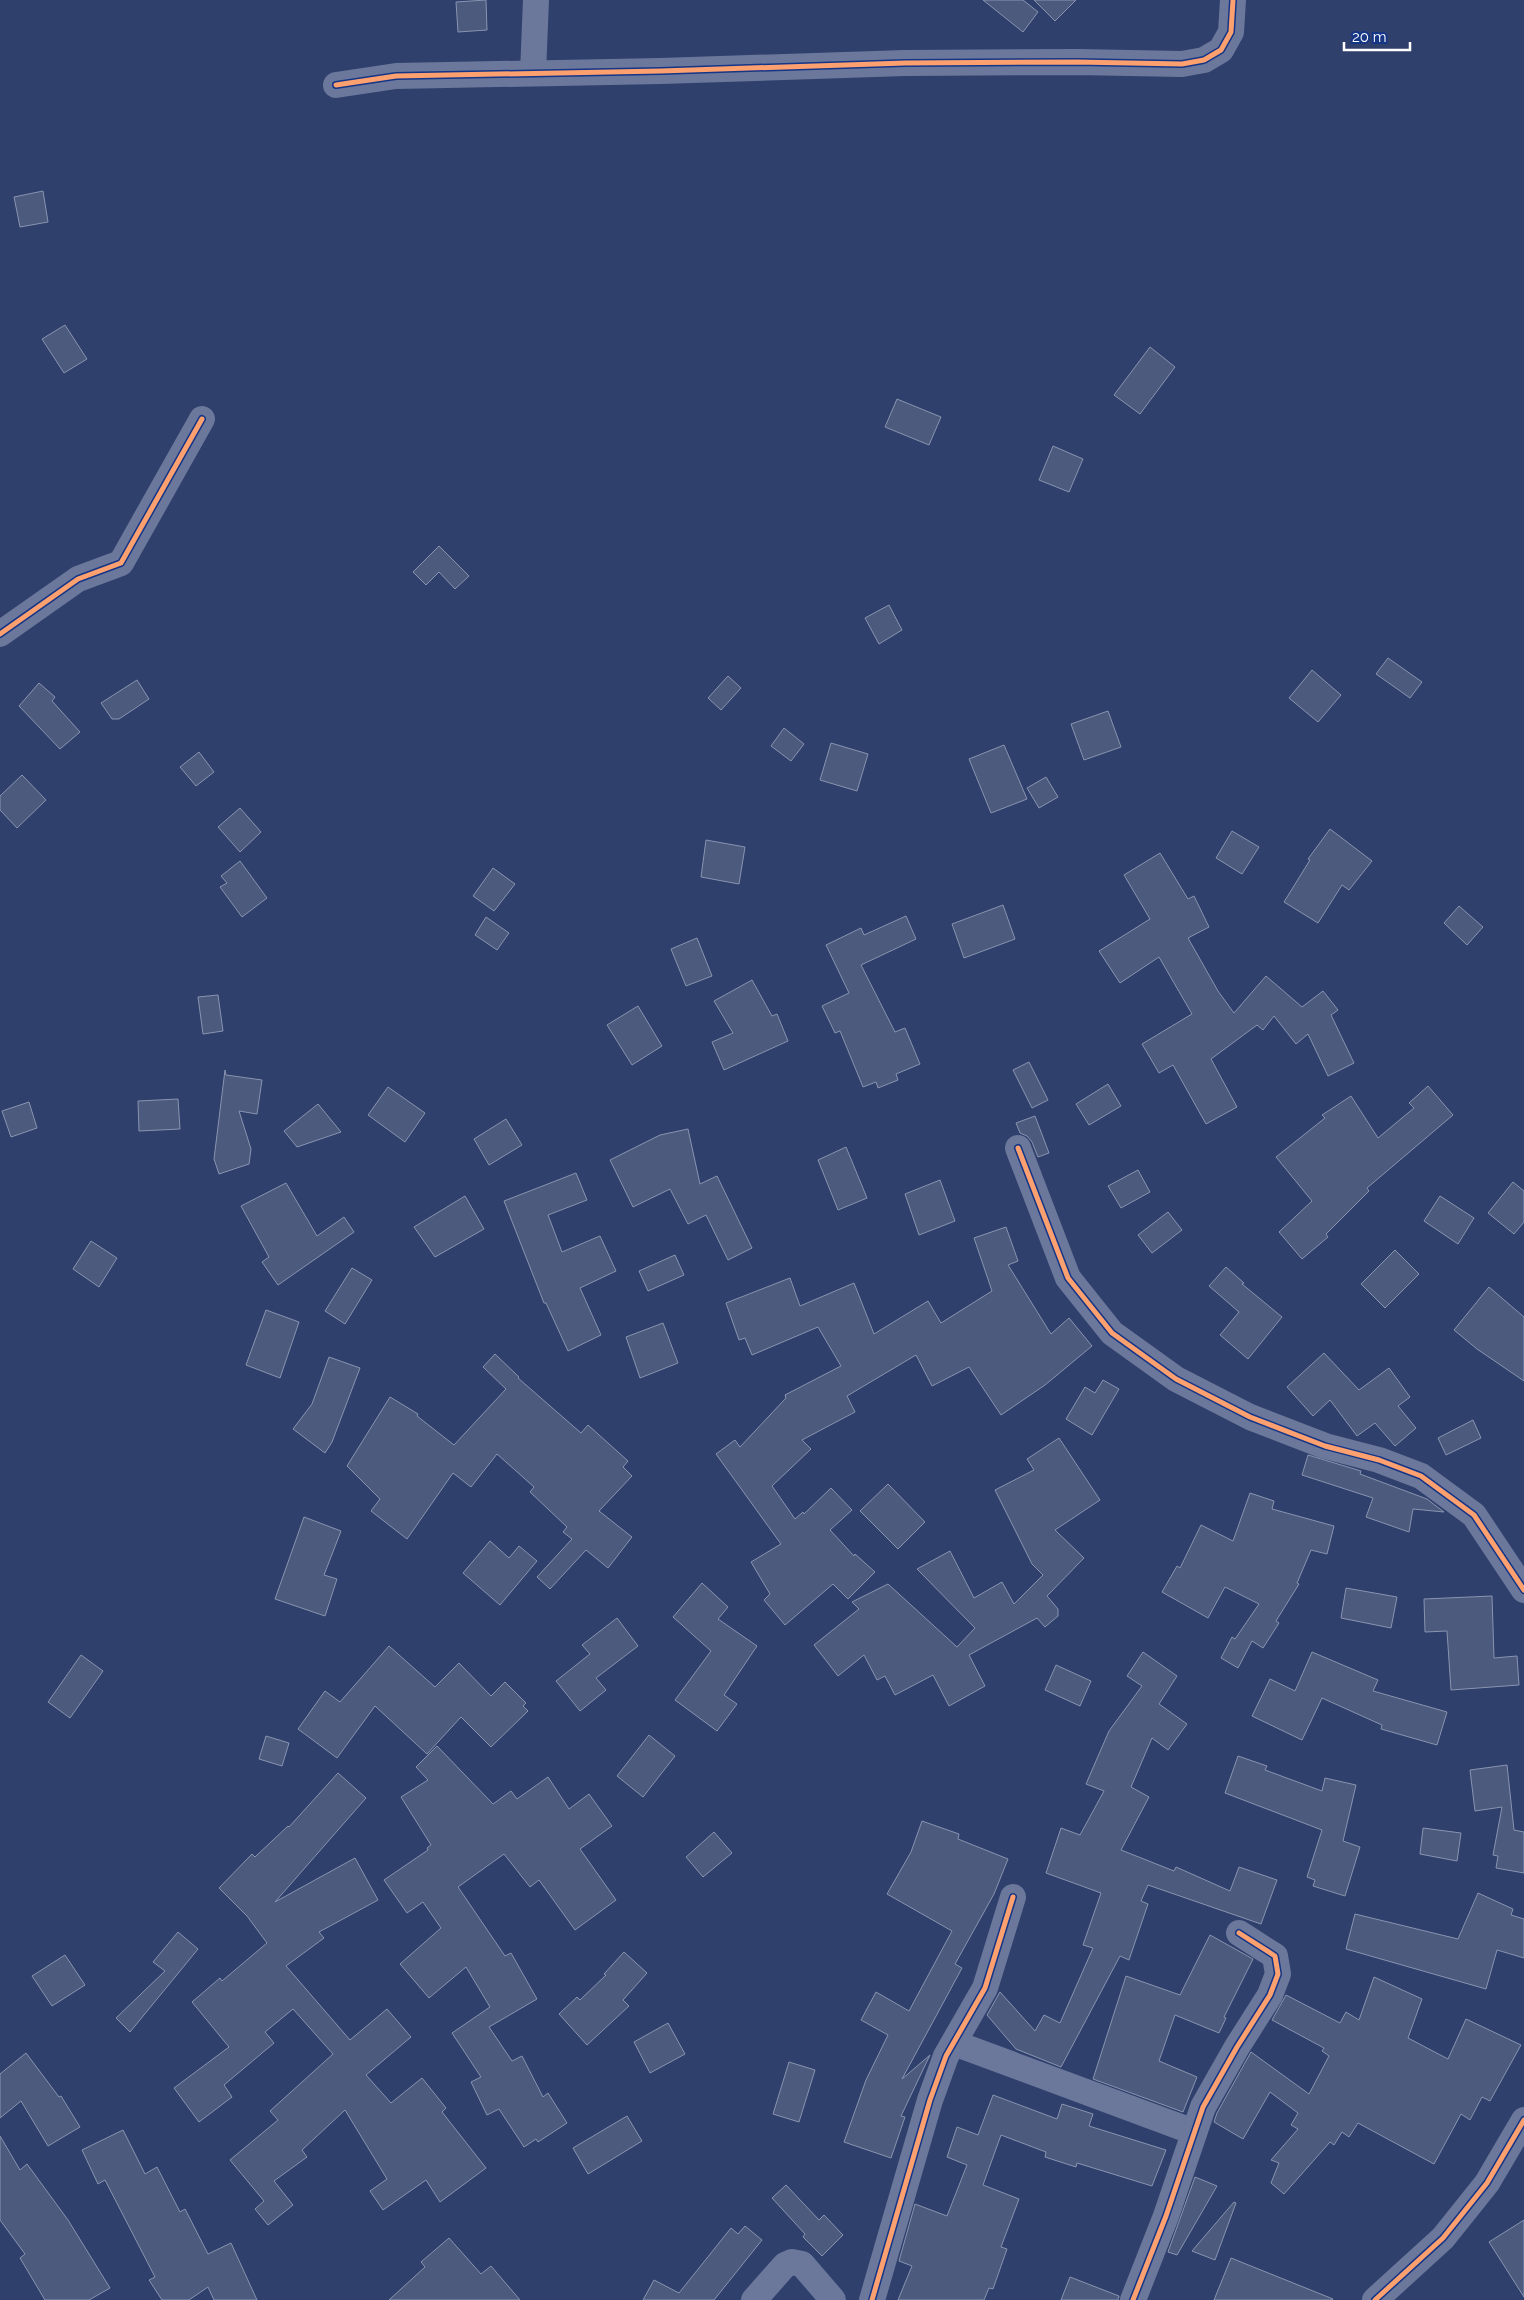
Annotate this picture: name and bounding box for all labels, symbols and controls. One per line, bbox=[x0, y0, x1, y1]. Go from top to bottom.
scale bar bbox=[1344, 20, 1410, 52]
text: 20 m bbox=[1352, 28, 1387, 46]

